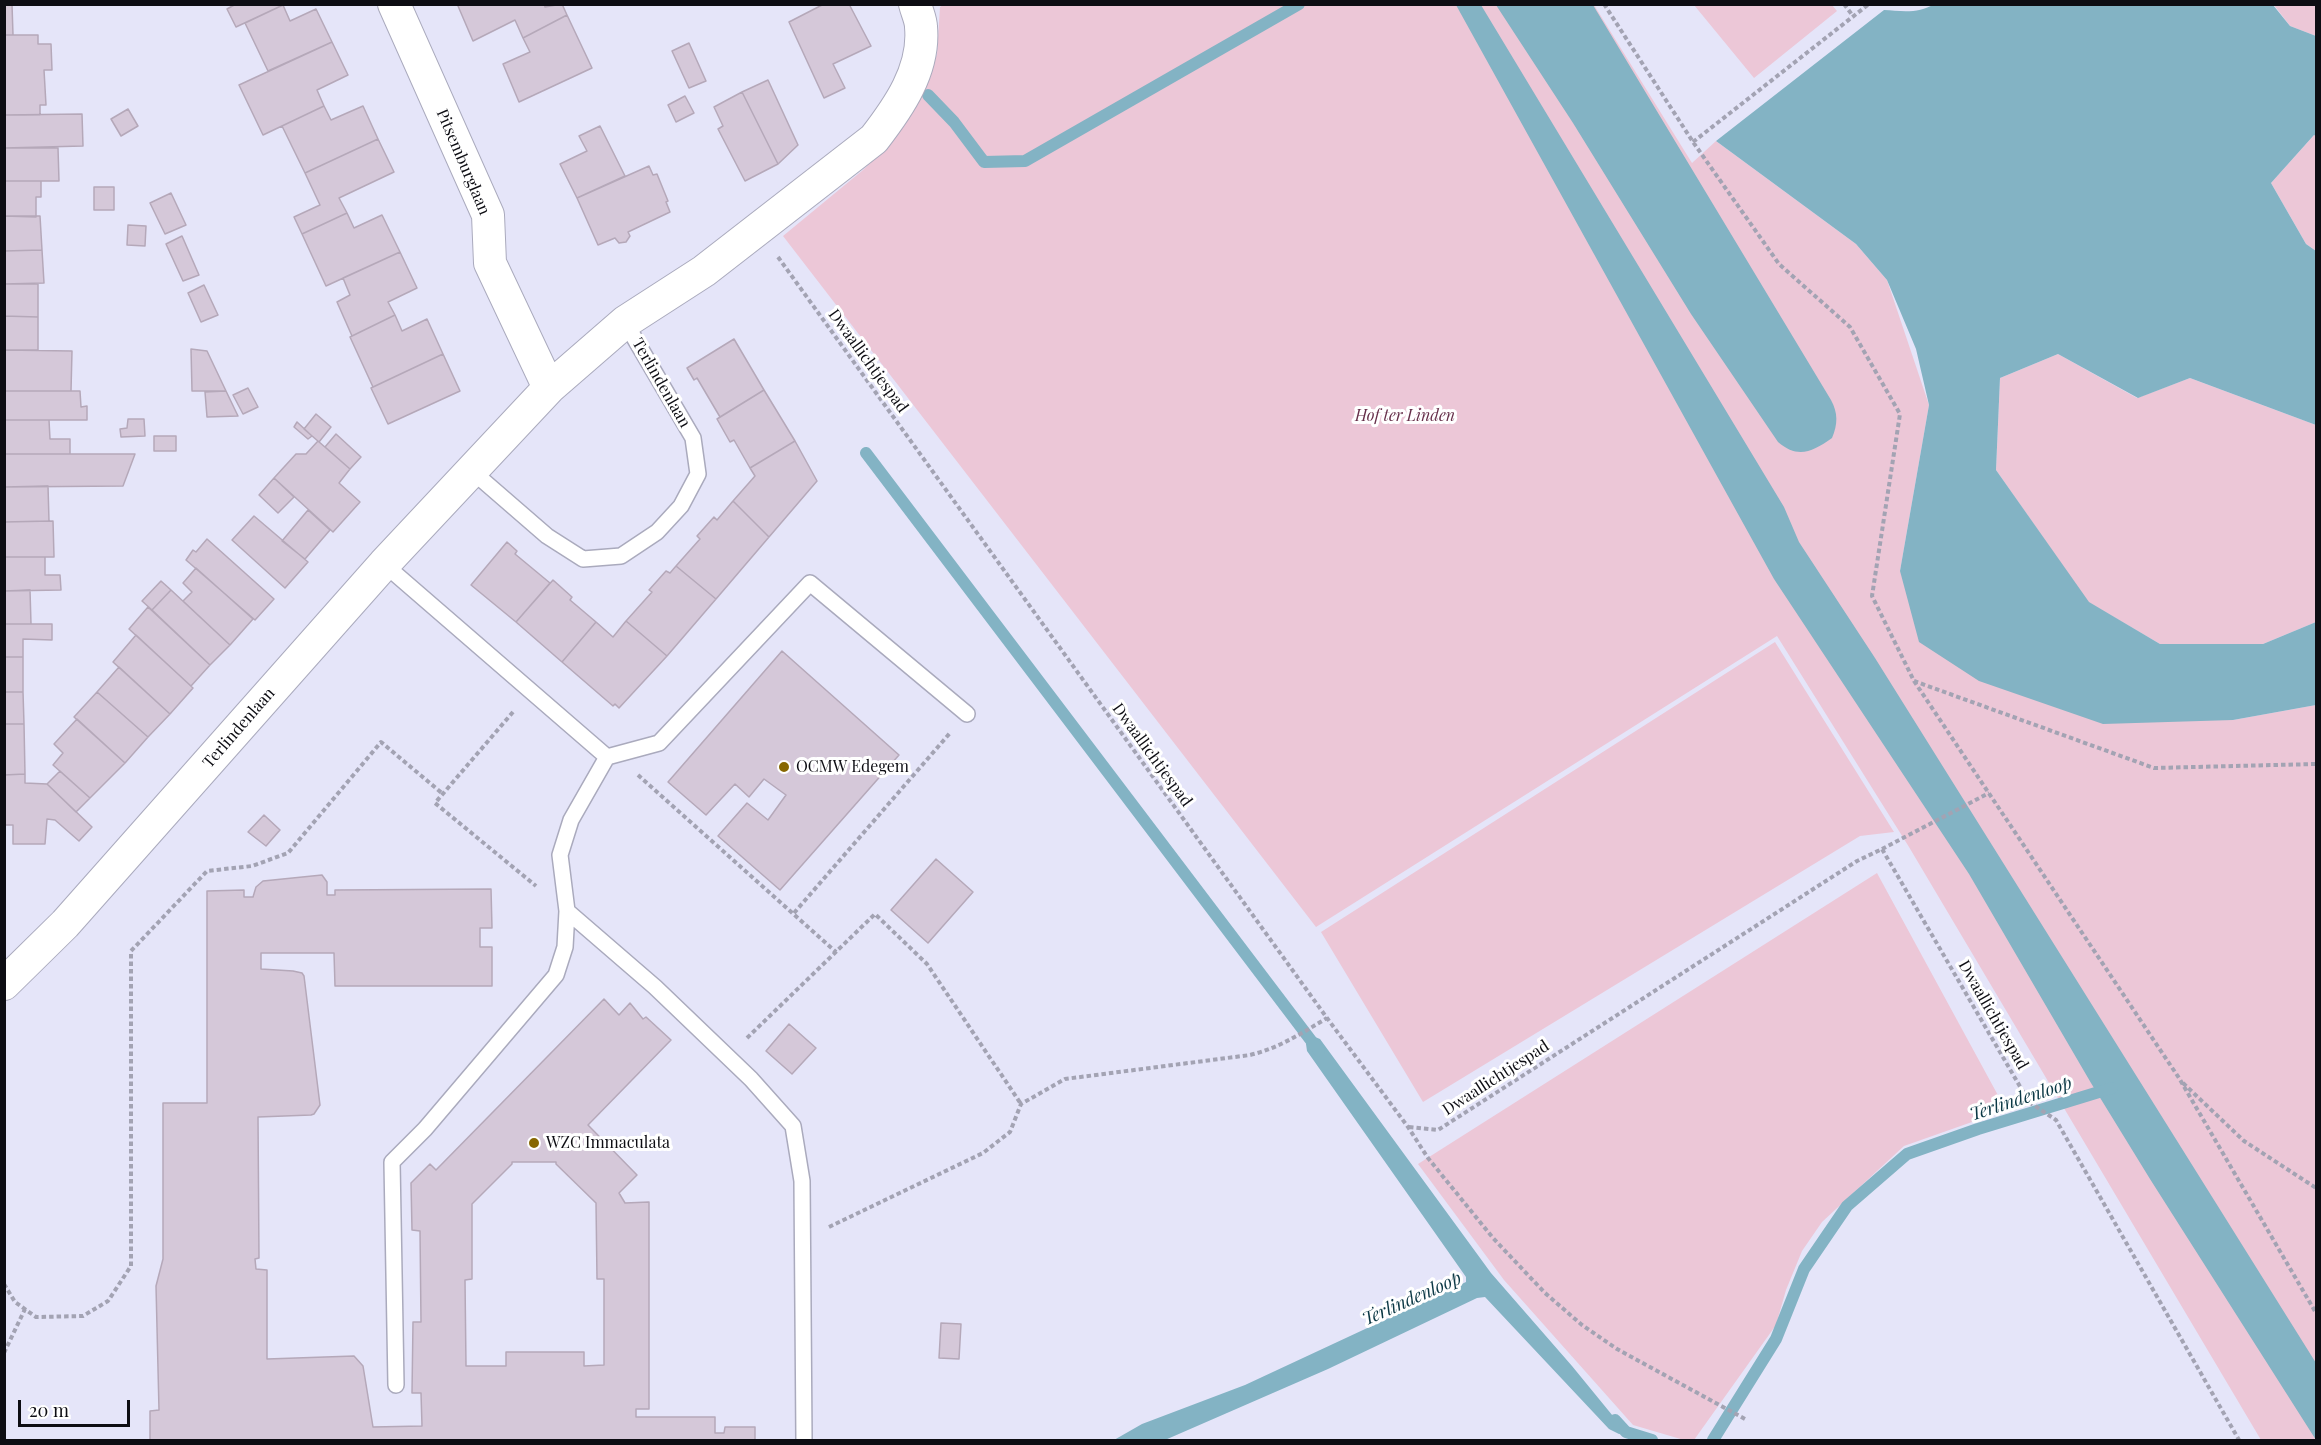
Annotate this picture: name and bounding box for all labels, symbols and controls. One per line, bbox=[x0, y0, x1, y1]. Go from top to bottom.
street label: Pitsemburglaan bbox=[432, 106, 494, 218]
street label: Dwaallichtjespad bbox=[824, 306, 912, 416]
street label: Terlindenlaan bbox=[628, 335, 694, 431]
park label: Hof ter Linden bbox=[1355, 406, 1455, 426]
street label: Terlindenlaan bbox=[199, 684, 279, 772]
street label: Dwaallichtjespad bbox=[1108, 700, 1196, 810]
place label: OCMW Edegem bbox=[796, 757, 909, 777]
marker: OCMW Edegem bbox=[777, 760, 791, 774]
street label: Dwaallichtjespad bbox=[1954, 957, 2032, 1073]
street label: Dwaallichtjespad bbox=[1439, 1036, 1553, 1120]
water label: Terlindenloop bbox=[1967, 1072, 2075, 1126]
place label: WZC Immaculata bbox=[546, 1133, 670, 1153]
marker: WZC Immaculata bbox=[527, 1136, 541, 1150]
water label: Terlindenloop bbox=[1359, 1268, 1465, 1330]
scale bar bbox=[21, 1388, 134, 1426]
text: 20 m bbox=[29, 1398, 69, 1422]

